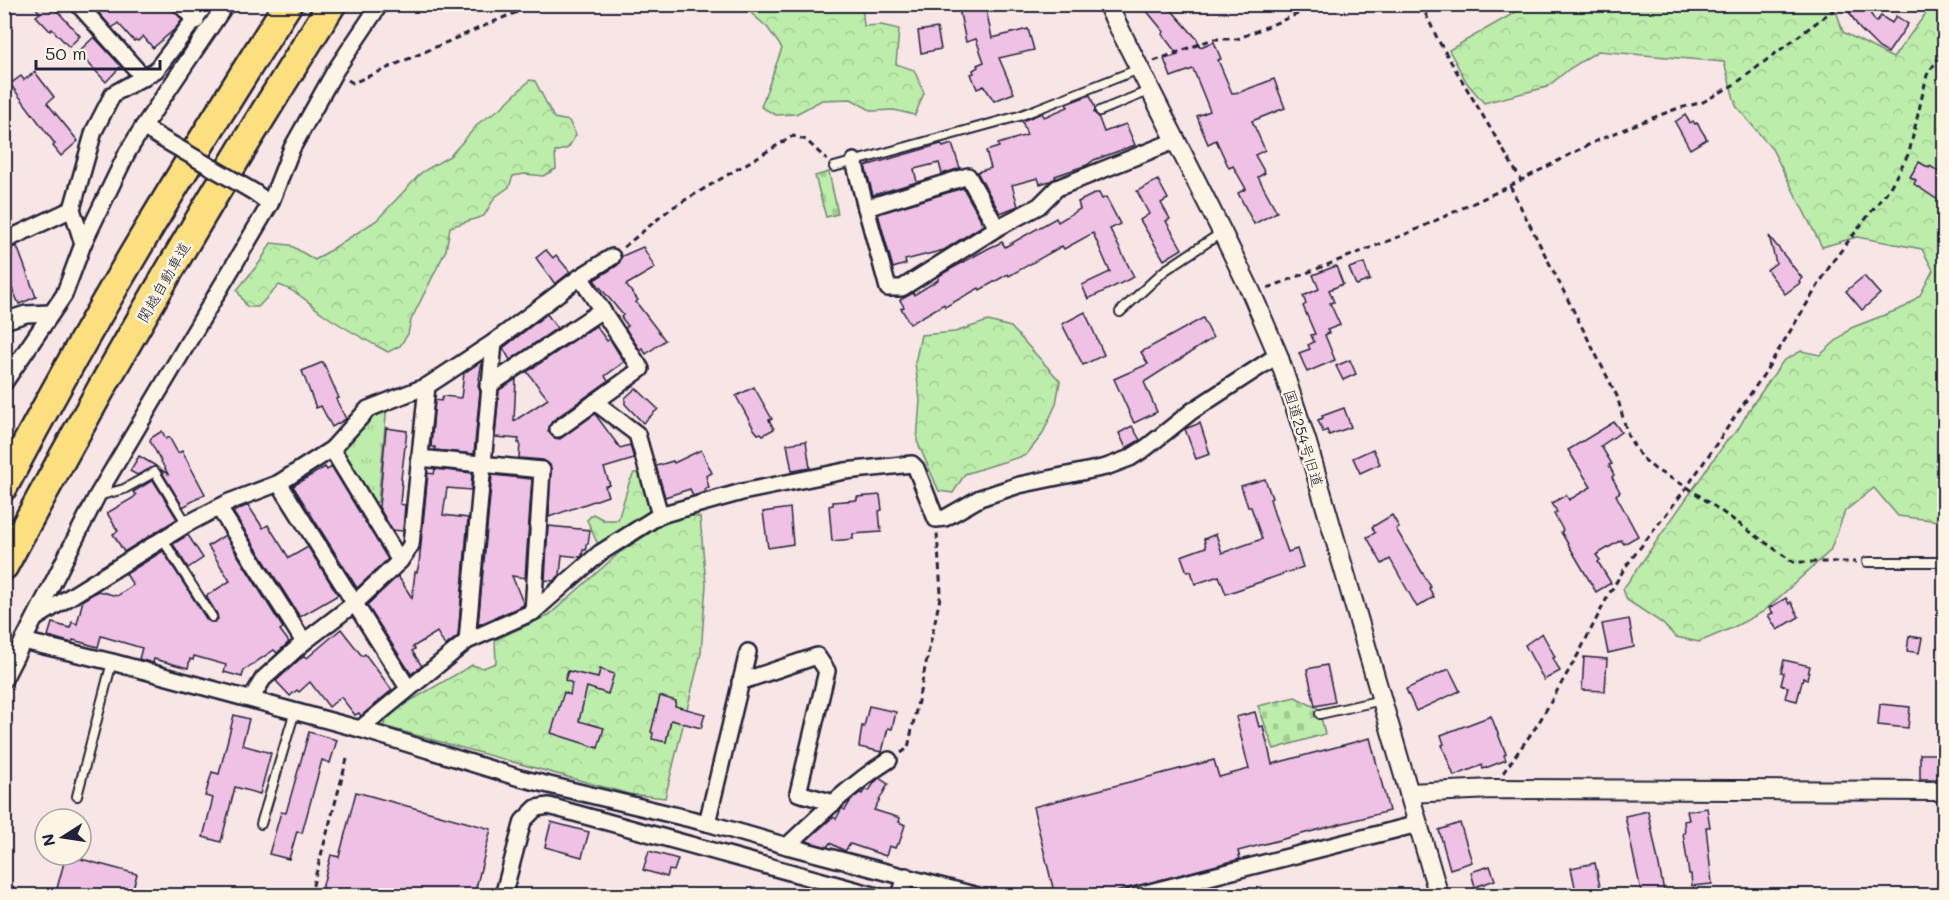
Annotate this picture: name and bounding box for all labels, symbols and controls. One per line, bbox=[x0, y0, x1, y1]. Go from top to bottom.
scale bar bbox=[36, 33, 160, 71]
text: 50 m bbox=[45, 41, 87, 65]
street label: 関越自動車道 bbox=[132, 238, 194, 326]
street label: 国道254号旧道 bbox=[1280, 387, 1328, 489]
north arrow bbox=[33, 807, 93, 867]
text: N bbox=[36, 832, 59, 848]

